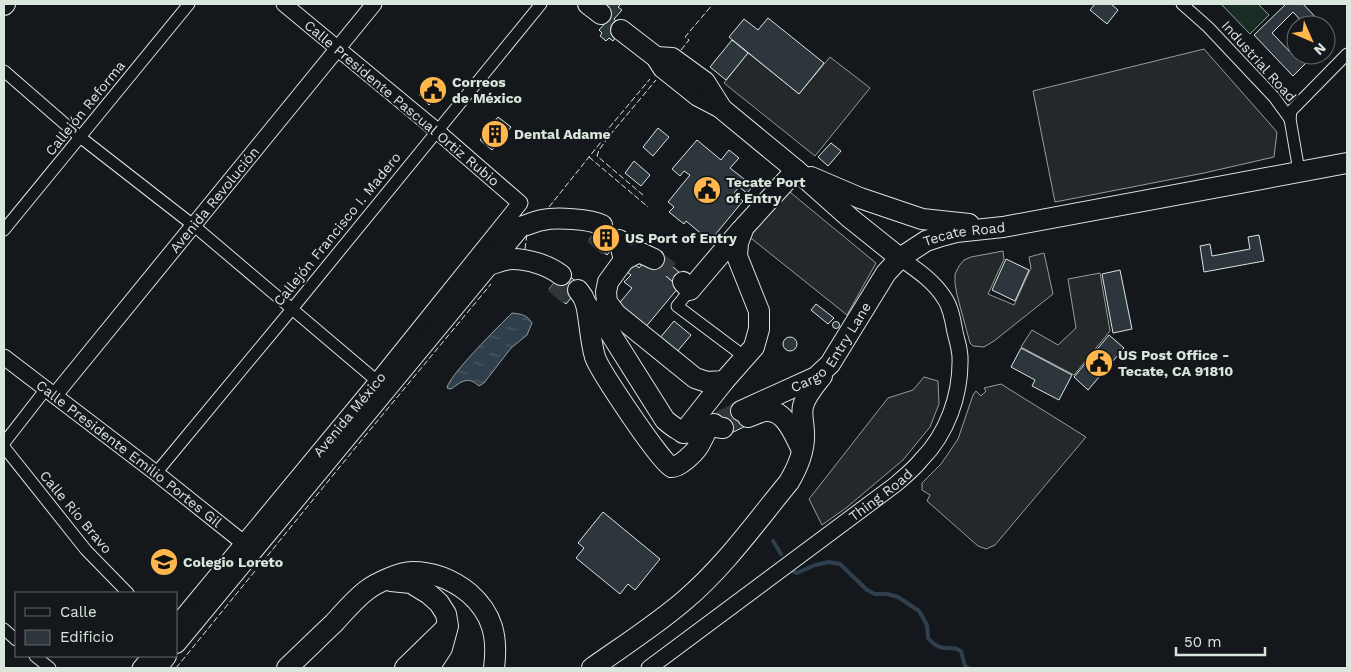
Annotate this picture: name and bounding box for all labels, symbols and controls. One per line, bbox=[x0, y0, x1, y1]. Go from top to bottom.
north arrow bbox=[1286, 15, 1336, 65]
street label: Calle Presidente Pascual Ortiz Rubio bbox=[301, 17, 503, 189]
street label: Industrial Road bbox=[1218, 17, 1300, 105]
text: N bbox=[1311, 40, 1330, 59]
street label: Callejón Reforma bbox=[42, 57, 128, 159]
place label: Correos de México bbox=[452, 74, 522, 106]
public building icon: Correos de México bbox=[418, 75, 448, 105]
building icon: Dental Adame bbox=[480, 119, 510, 149]
place label: Dental Adame bbox=[514, 126, 611, 142]
street label: Avenida Revolución bbox=[166, 144, 262, 256]
street label: Callejón Francisco I. Madero bbox=[270, 149, 404, 309]
place label: Tecate Port of Entry bbox=[726, 174, 805, 206]
public building icon: Tecate Port of Entry bbox=[692, 175, 722, 205]
street label: Tecate Road bbox=[921, 219, 1006, 249]
building icon: US Port of Entry bbox=[591, 223, 621, 253]
place label: US Port of Entry bbox=[625, 230, 737, 246]
street label: Cargo Entry Lane bbox=[788, 299, 874, 395]
place label: US Post Office - Tecate, CA 91810 bbox=[1118, 347, 1233, 379]
public building icon: US Post Office - Tecate, CA 91810 bbox=[1084, 348, 1114, 378]
street label: Avenida México bbox=[310, 369, 389, 460]
street label: Calle Presidente Emilio Portes Gil bbox=[33, 377, 226, 531]
street label: Thing Road bbox=[846, 466, 916, 524]
street label: Calle Río Bravo bbox=[37, 467, 115, 557]
school or university icon: Colegio Loreto bbox=[149, 547, 179, 577]
place label: Colegio Loreto bbox=[183, 554, 283, 570]
legend bbox=[15, 592, 178, 657]
text: Calle bbox=[60, 603, 97, 621]
scale bar bbox=[1176, 624, 1265, 656]
text: Edificio bbox=[60, 628, 114, 646]
text: 50 m bbox=[1184, 633, 1221, 651]

